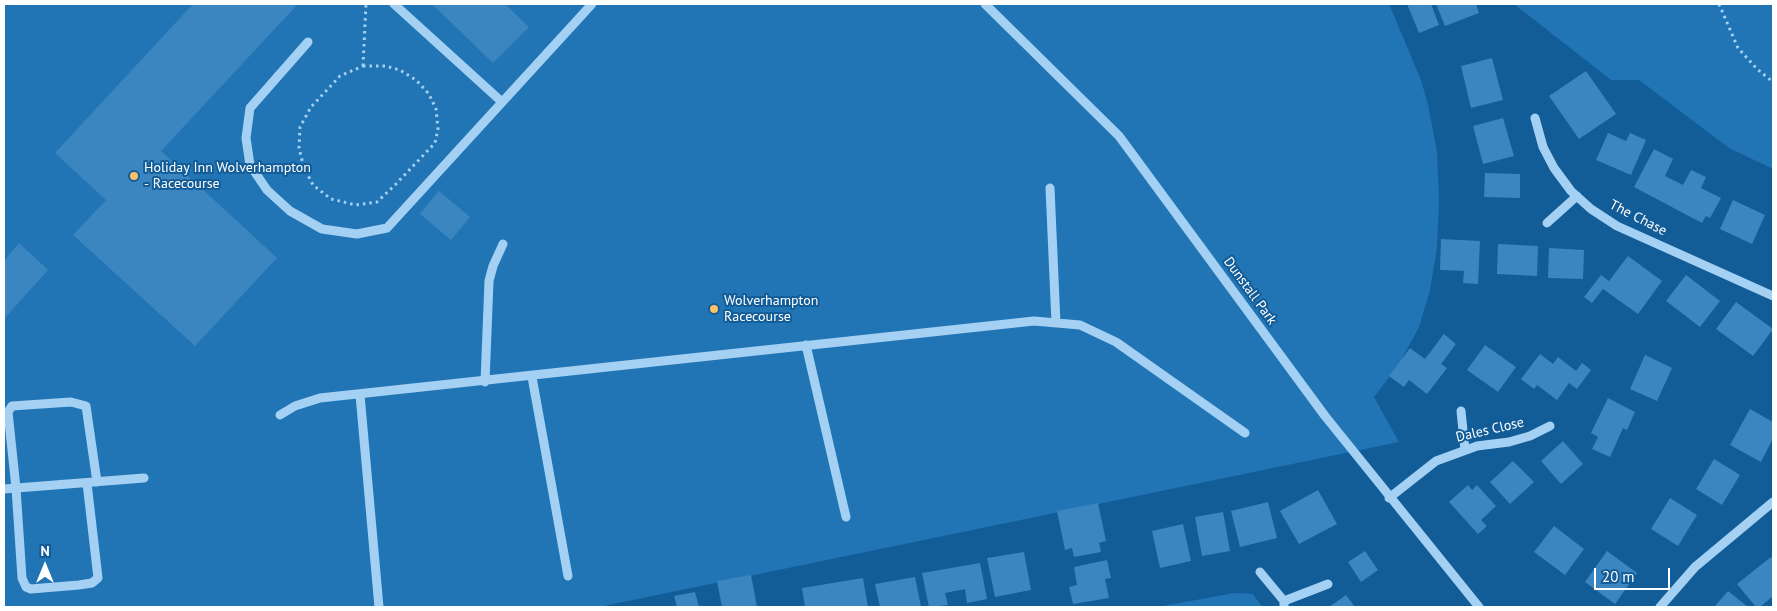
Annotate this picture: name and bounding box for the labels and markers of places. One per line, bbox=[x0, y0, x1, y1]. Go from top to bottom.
place label: Holiday Inn Wolverhampton - Racecourse bbox=[144, 160, 311, 192]
marker: Holiday Inn Wolverhampton - Racecourse bbox=[128, 170, 140, 182]
place label: Wolverhampton Racecourse bbox=[724, 293, 818, 326]
marker: Wolverhampton Racecourse bbox=[708, 303, 720, 315]

